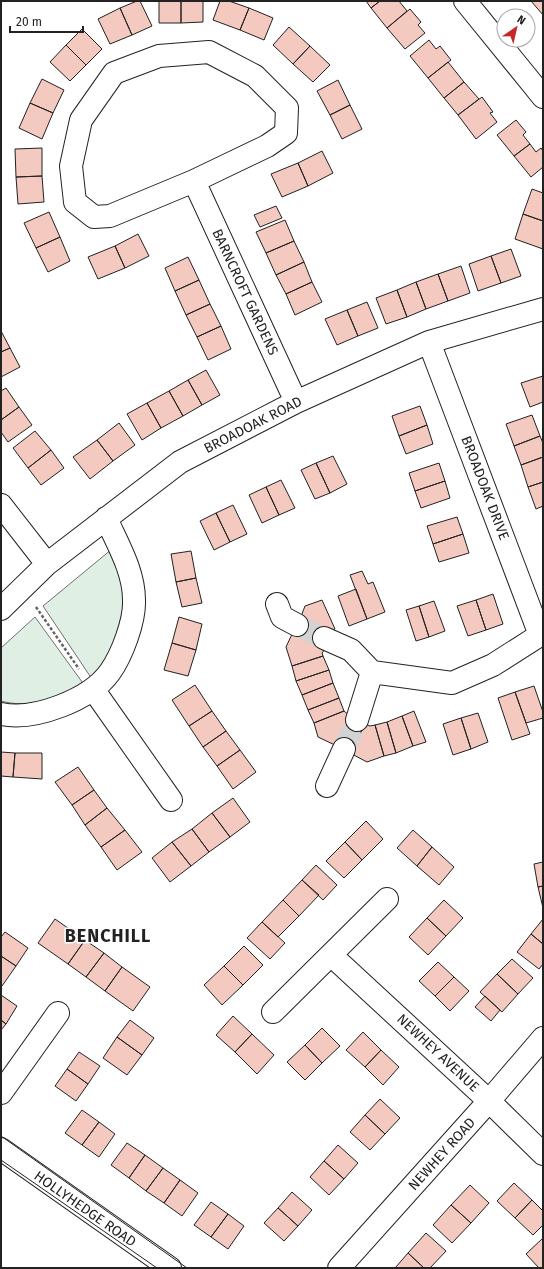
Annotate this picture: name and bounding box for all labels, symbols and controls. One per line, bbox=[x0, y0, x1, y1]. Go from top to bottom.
scale bar bbox=[10, 8, 83, 34]
north arrow bbox=[496, 8, 536, 48]
text: N bbox=[515, 13, 528, 28]
text: 20 m bbox=[16, 15, 42, 29]
street label: BARNCROFT GARDENS bbox=[208, 226, 282, 358]
street label: BROADOAK ROAD bbox=[201, 393, 305, 457]
street label: BROADOAK DRIVE bbox=[457, 434, 513, 542]
district label: BENCHILL bbox=[65, 925, 151, 947]
street label: NEWHEY AVENUE bbox=[393, 1011, 483, 1095]
street label: NEWHEY ROAD bbox=[405, 1114, 479, 1194]
street label: HOLLYHEDGE ROAD bbox=[31, 1167, 139, 1251]

